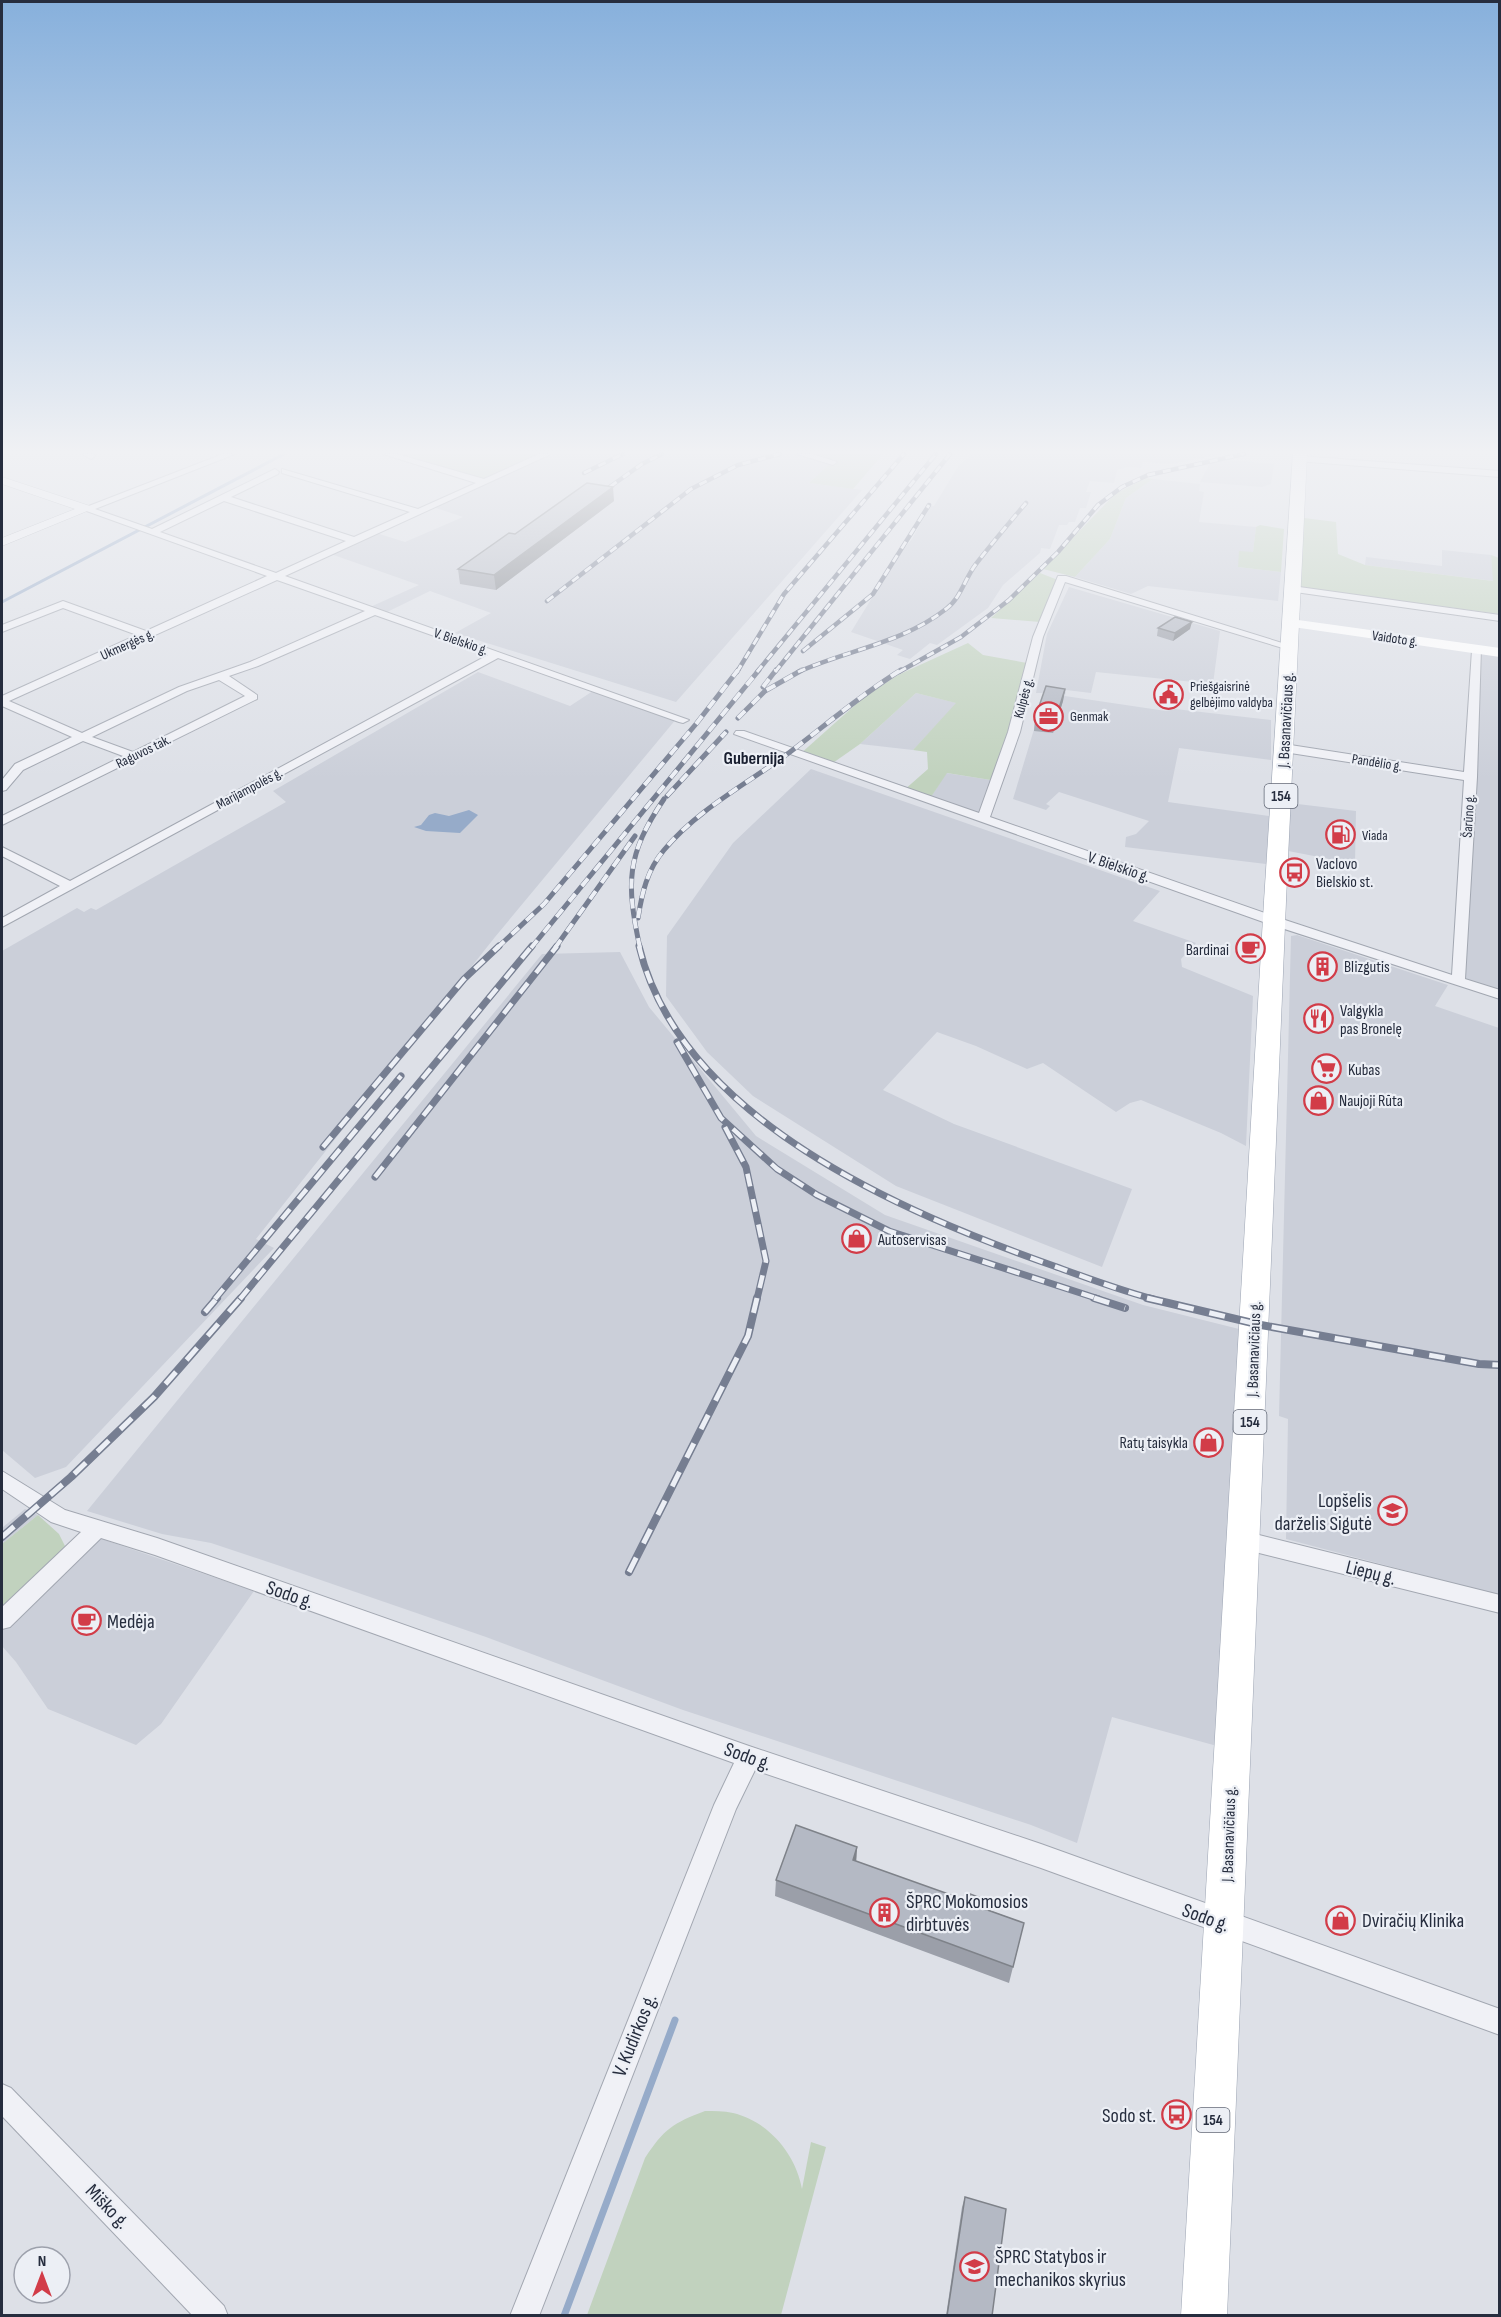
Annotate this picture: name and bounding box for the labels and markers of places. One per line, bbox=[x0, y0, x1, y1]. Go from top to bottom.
public building icon: Priešgaisrinė gelbėjimo valdyba bbox=[1153, 678, 1185, 710]
place label: Priešgaisrinė gelbėjimo valdyba bbox=[1190, 678, 1273, 711]
office icon: Genmak bbox=[1033, 700, 1065, 732]
place label: Genmak bbox=[1070, 708, 1109, 725]
fuel station icon: Viada bbox=[1325, 819, 1357, 851]
place label: Viada bbox=[1362, 827, 1388, 844]
place label: Vaclovo Bielskio st. bbox=[1316, 855, 1373, 892]
bus stop icon: Vaclovo Bielskio st. bbox=[1279, 856, 1311, 888]
cafe icon: Bardinai bbox=[1234, 933, 1266, 965]
place label: Bardinai bbox=[1186, 941, 1229, 960]
building icon: Blizgutis bbox=[1307, 950, 1339, 982]
place label: Blizgutis bbox=[1344, 958, 1390, 977]
place label: Valgykla pas Bronelę bbox=[1340, 1002, 1402, 1039]
restaurant icon: Valgykla pas Bronelę bbox=[1303, 1003, 1335, 1035]
supermarket icon: Kubas bbox=[1311, 1053, 1343, 1085]
place label: Kubas bbox=[1348, 1061, 1381, 1080]
shop icon: Naujoji Rūta bbox=[1302, 1084, 1334, 1116]
place label: Naujoji Rūta bbox=[1339, 1092, 1403, 1111]
shop icon: Autoservisas bbox=[841, 1223, 873, 1255]
place label: Autoservisas bbox=[877, 1231, 947, 1250]
shop icon: Ratų taisykla bbox=[1193, 1426, 1225, 1458]
place label: Ratų taisykla bbox=[1120, 1434, 1188, 1453]
place label: Lopšelis darželis Sigutė bbox=[1274, 1489, 1372, 1536]
school or university icon: Lopšelis darželis Sigutė bbox=[1377, 1495, 1409, 1527]
cafe icon: Medėja bbox=[70, 1605, 102, 1637]
place label: Medėja bbox=[107, 1610, 155, 1634]
place label: ŠPRC Mokomosios dirbtuvės bbox=[906, 1890, 1028, 1937]
building icon: ŠPRC Mokomosios dirbtuvės bbox=[869, 1897, 901, 1929]
shop icon: Dviračių Klinika bbox=[1325, 1904, 1357, 1936]
place label: Dviračių Klinika bbox=[1362, 1909, 1464, 1933]
bus stop icon: Sodo st. bbox=[1161, 2099, 1193, 2131]
place label: Sodo st. bbox=[1102, 2104, 1156, 2128]
place label: ŠPRC Statybos ir mechanikos skyrius bbox=[995, 2245, 1126, 2292]
school or university icon: ŠPRC Statybos ir mechanikos skyrius bbox=[958, 2251, 990, 2283]

